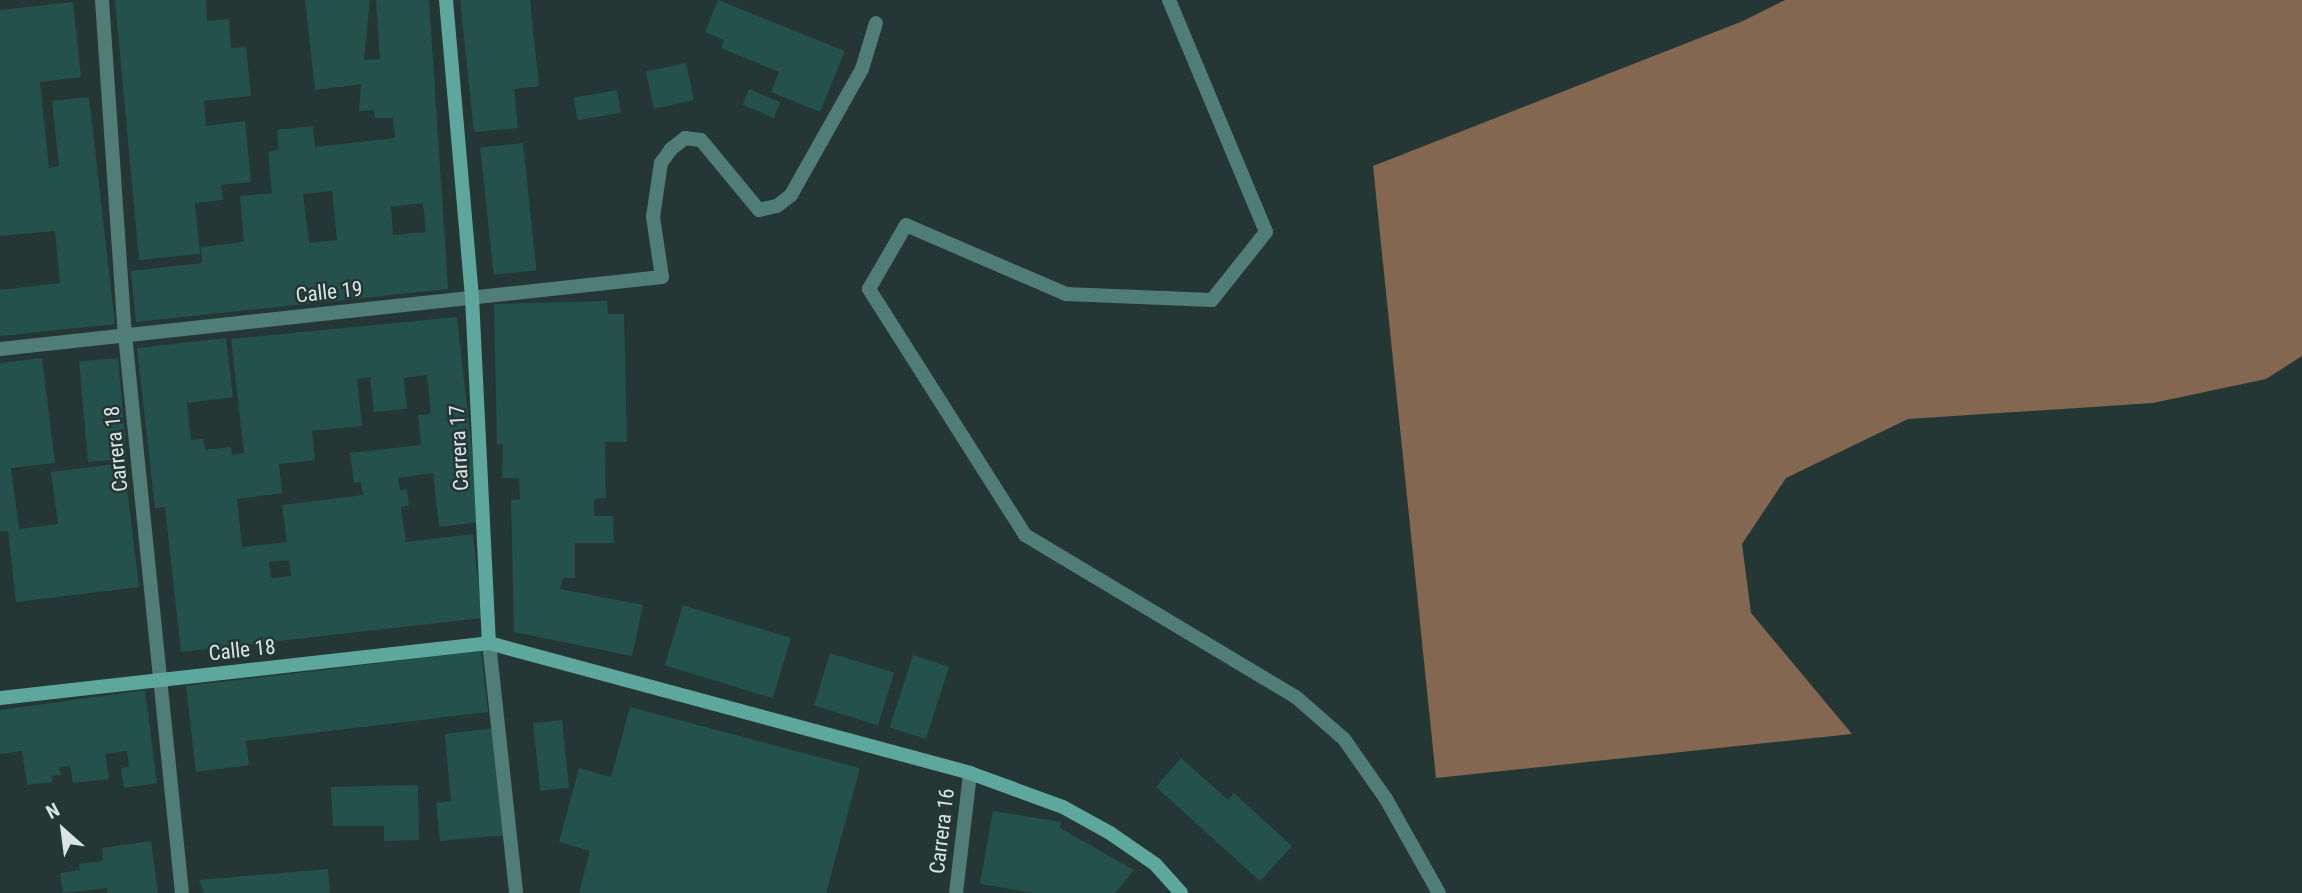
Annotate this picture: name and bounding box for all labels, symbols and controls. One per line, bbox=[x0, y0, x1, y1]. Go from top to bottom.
street label: Calle 19 bbox=[294, 276, 364, 308]
street label: Carrera 17 bbox=[444, 404, 474, 492]
street label: Carrera 18 bbox=[99, 405, 133, 493]
street label: Calle 18 bbox=[207, 634, 277, 666]
street label: Carrera 16 bbox=[924, 787, 960, 875]
north arrow bbox=[28, 795, 98, 865]
text: N bbox=[42, 798, 63, 824]

